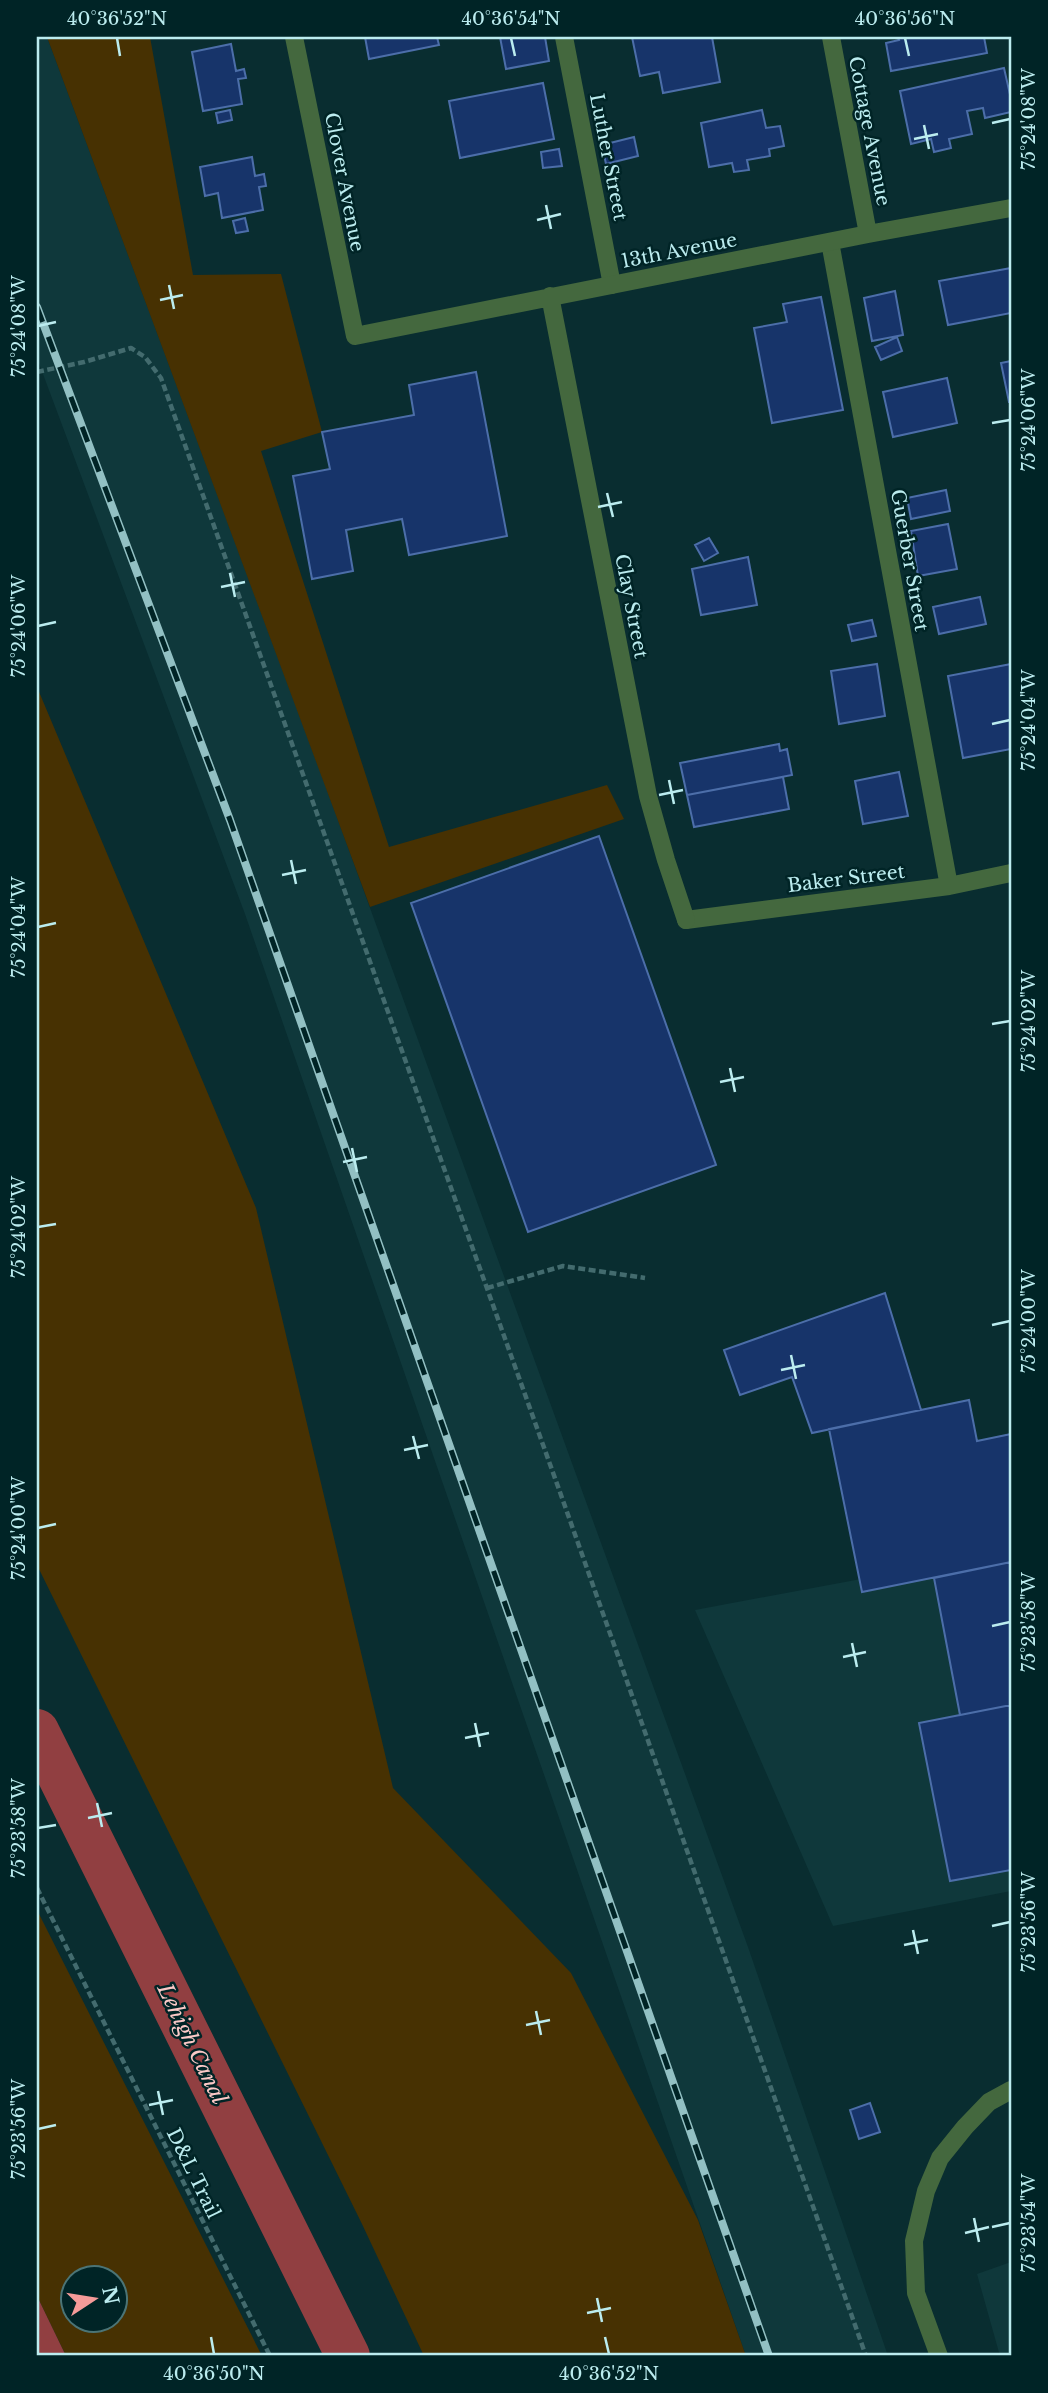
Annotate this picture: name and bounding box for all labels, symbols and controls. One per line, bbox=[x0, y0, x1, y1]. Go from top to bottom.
text: 40°36'52"N bbox=[67, 8, 167, 30]
text: 40°36'54"N bbox=[461, 8, 561, 30]
text: 40°36'56"N bbox=[855, 8, 955, 30]
street label: Cottage Avenue bbox=[844, 54, 895, 208]
text: 75°24'08"W bbox=[1018, 67, 1040, 170]
street label: Luther Street bbox=[585, 92, 632, 223]
street label: Clover Avenue bbox=[320, 111, 369, 254]
street label: 13th Avenue bbox=[619, 228, 739, 273]
text: 75°24'08"W bbox=[8, 274, 30, 377]
text: 75°24'06"W bbox=[1018, 368, 1040, 471]
street label: Guerber Street bbox=[886, 487, 933, 634]
street label: Clay Street bbox=[610, 552, 653, 661]
text: 75°24'06"W bbox=[8, 574, 30, 677]
text: 75°24'04"W bbox=[1018, 669, 1040, 771]
street label: Baker Street bbox=[786, 860, 907, 897]
text: 75°24'04"W bbox=[8, 876, 30, 978]
text: 75°24'02"W bbox=[1018, 969, 1040, 1072]
text: 75°24'02"W bbox=[8, 1175, 30, 1278]
text: 75°24'00"W bbox=[1018, 1268, 1040, 1373]
text: 75°24'00"W bbox=[8, 1475, 30, 1580]
text: 75°23'58"W bbox=[1018, 1571, 1040, 1672]
text: 75°23'58"W bbox=[8, 1777, 30, 1878]
text: 75°23'56"W bbox=[1018, 1871, 1040, 1972]
water label: Lehigh Canal bbox=[151, 1978, 233, 2109]
text: 75°23'56"W bbox=[8, 2078, 30, 2179]
street label: D&L Trail bbox=[162, 2124, 225, 2222]
text: 75°23'54"W bbox=[1018, 2173, 1040, 2273]
north arrow bbox=[60, 2264, 130, 2334]
text: N bbox=[97, 2284, 123, 2307]
text: 40°36'50"N bbox=[163, 2363, 265, 2385]
text: 40°36'52"N bbox=[559, 2363, 659, 2385]

